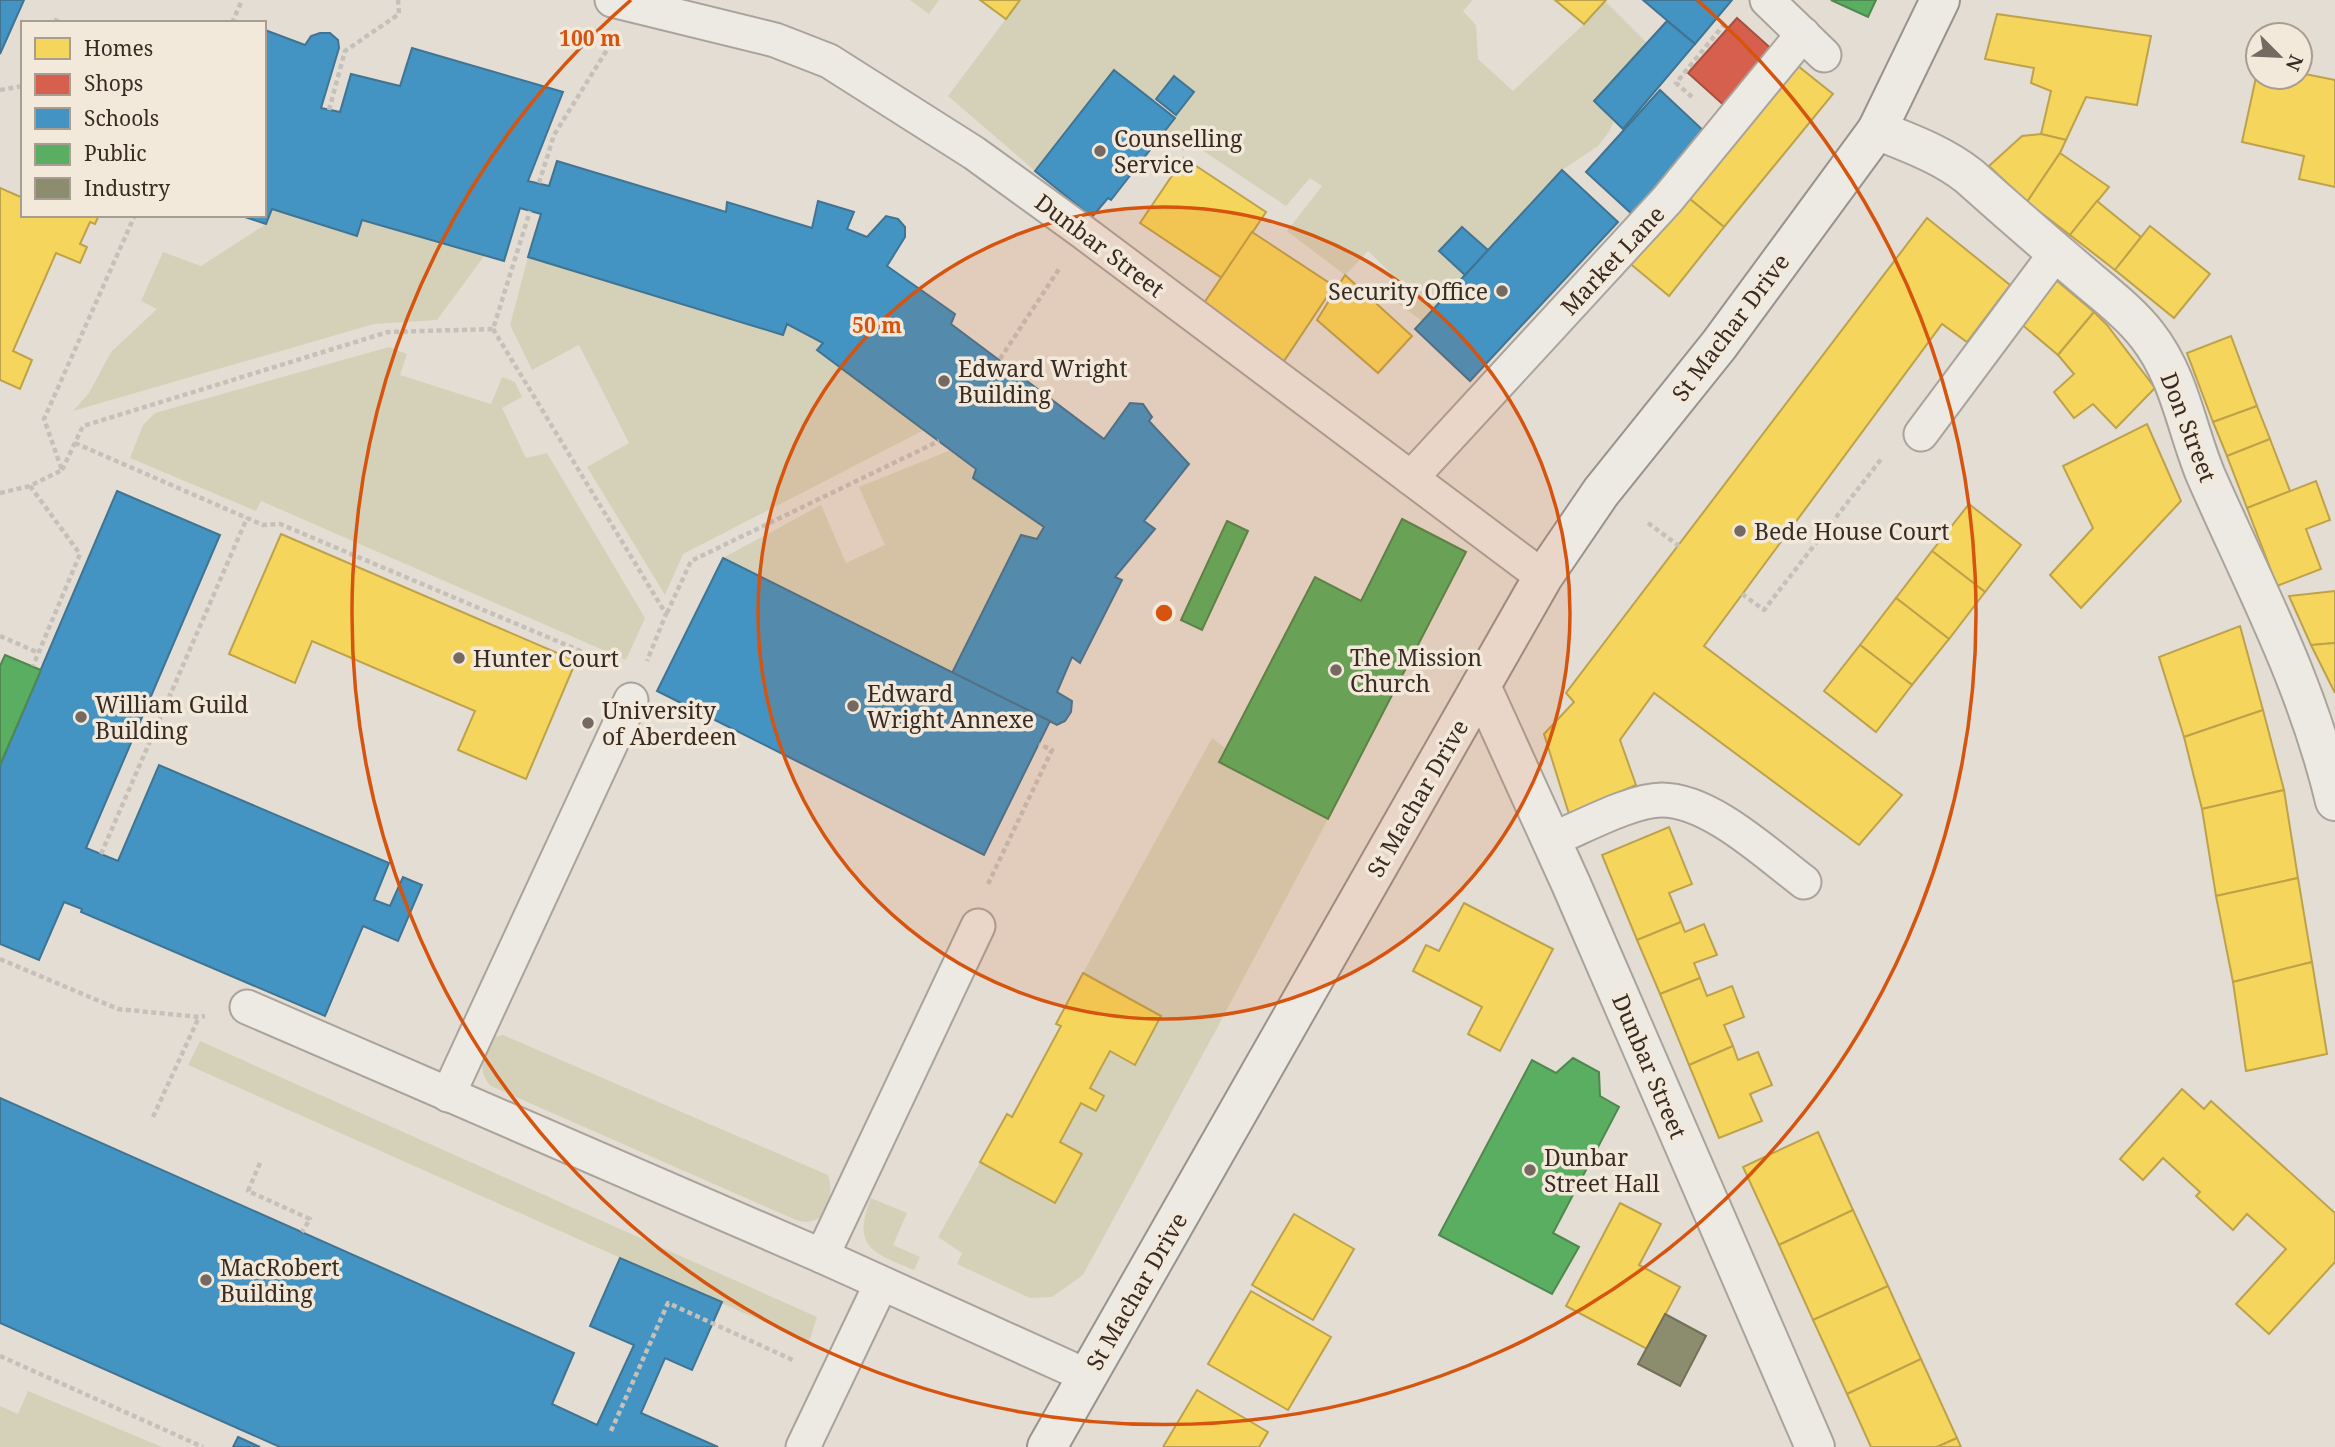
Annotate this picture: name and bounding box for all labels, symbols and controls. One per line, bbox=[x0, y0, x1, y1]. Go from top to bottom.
legend bbox=[21, 21, 266, 217]
north arrow bbox=[2244, 21, 2314, 91]
text: 100 m bbox=[559, 24, 621, 52]
text: Homes bbox=[84, 34, 153, 62]
text: N bbox=[2280, 51, 2309, 75]
text: Shops bbox=[84, 69, 143, 97]
text: Schools bbox=[84, 104, 159, 132]
place label: Counselling Service bbox=[1114, 122, 1243, 180]
text: Public bbox=[84, 139, 146, 167]
marker: Counselling Service bbox=[1092, 143, 1108, 159]
text: Industry bbox=[84, 174, 170, 202]
street label: Dunbar Street bbox=[1029, 186, 1171, 304]
street label: Market Lane bbox=[1553, 198, 1671, 322]
street label: St Machar Drive bbox=[1664, 247, 1796, 407]
place label: Security Office bbox=[1328, 275, 1488, 307]
marker: Security Office bbox=[1494, 283, 1510, 299]
text: 50 m bbox=[852, 311, 902, 339]
place label: Edward Wright Building bbox=[958, 352, 1128, 410]
street label: Don Street bbox=[2153, 368, 2225, 486]
marker: Edward Wright Building bbox=[936, 373, 952, 389]
place label: Bede House Court bbox=[1754, 515, 1949, 547]
marker: Bede House Court bbox=[1732, 523, 1748, 539]
centre of rings bbox=[1152, 601, 1176, 625]
place label: The Mission Church bbox=[1350, 641, 1482, 699]
place label: Hunter Court bbox=[473, 642, 619, 674]
marker: Hunter Court bbox=[451, 650, 467, 666]
marker: The Mission Church bbox=[1328, 662, 1344, 678]
place label: Edward Wright Annexe bbox=[867, 677, 1034, 735]
place label: William Guild Building bbox=[95, 688, 248, 746]
place label: University of Aberdeen bbox=[602, 694, 737, 752]
marker: Edward Wright Annexe bbox=[845, 698, 861, 714]
marker: William Guild Building bbox=[73, 709, 89, 725]
street label: St Machar Drive bbox=[1359, 713, 1475, 883]
marker: University of Aberdeen bbox=[580, 715, 596, 731]
street label: Dunbar Street bbox=[1605, 989, 1695, 1143]
place label: Dunbar Street Hall bbox=[1544, 1141, 1660, 1199]
marker: Dunbar Street Hall bbox=[1522, 1162, 1538, 1178]
street label: St Machar Drive bbox=[1078, 1206, 1194, 1376]
place label: MacRobert Building bbox=[220, 1251, 340, 1309]
marker: MacRobert Building bbox=[198, 1272, 214, 1288]

